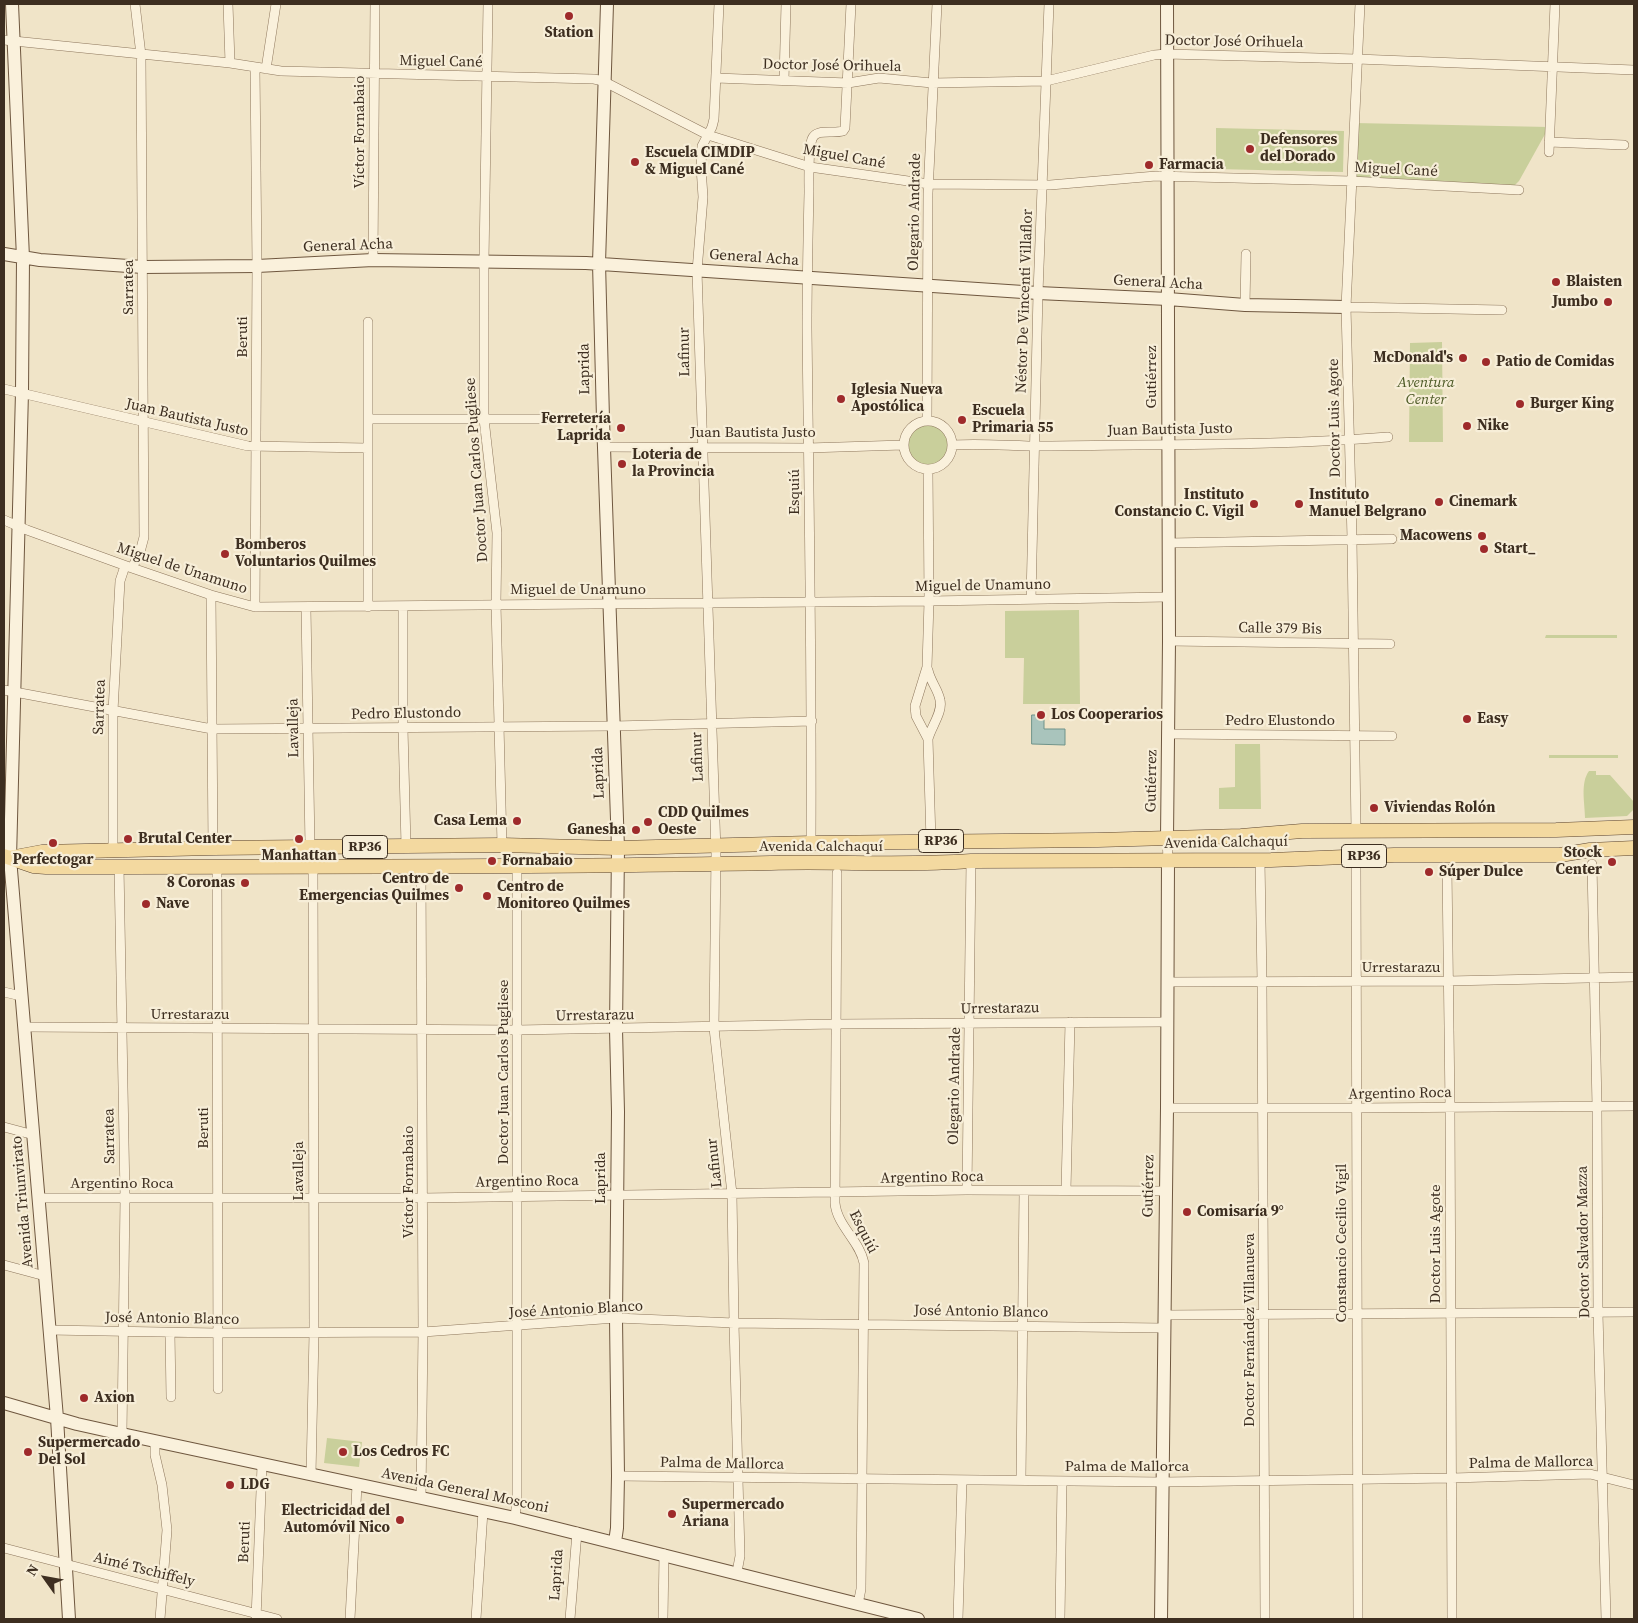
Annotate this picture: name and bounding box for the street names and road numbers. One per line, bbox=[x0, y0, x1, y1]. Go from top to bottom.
street label: Doctor José Orihuela bbox=[1164, 32, 1304, 52]
street label: Miguel Cané bbox=[399, 52, 483, 72]
street label: Doctor José Orihuela bbox=[762, 56, 902, 76]
street label: Víctor Fornabaio bbox=[351, 76, 369, 188]
street label: Miguel Cané bbox=[801, 141, 887, 173]
street label: Olegario Andrade bbox=[905, 153, 925, 271]
street label: Miguel Cané bbox=[1354, 159, 1438, 181]
street label: Néstor De Vincenti Villaflor bbox=[1013, 209, 1037, 393]
street label: General Acha bbox=[303, 235, 393, 257]
street label: General Acha bbox=[709, 246, 799, 270]
street label: Sarratea bbox=[120, 259, 138, 315]
street label: General Acha bbox=[1113, 272, 1203, 294]
street label: Beruti bbox=[234, 316, 252, 358]
street label: Lafinur bbox=[676, 327, 694, 377]
street label: Laprida bbox=[576, 343, 594, 395]
street label: Gutiérrez bbox=[1143, 346, 1161, 408]
street label: Doctor Luis Agote bbox=[1325, 358, 1345, 478]
street label: Doctor Juan Carlos Pugliese bbox=[462, 377, 492, 563]
street label: Juan Bautista Justo bbox=[124, 395, 250, 441]
street label: Juan Bautista Justo bbox=[1107, 420, 1233, 440]
street label: Juan Bautista Justo bbox=[690, 424, 816, 442]
street label: Esquiú bbox=[786, 469, 804, 515]
street label: Miguel de Unamuno bbox=[115, 539, 249, 599]
street label: Miguel de Unamuno bbox=[915, 576, 1051, 596]
street label: Miguel de Unamuno bbox=[510, 581, 646, 599]
street label: Calle 379 Bis bbox=[1238, 619, 1322, 639]
street label: Sarratea bbox=[90, 679, 110, 735]
street label: Lavalleja bbox=[284, 698, 304, 758]
street label: Pedro Elustondo bbox=[351, 704, 461, 724]
street label: Pedro Elustondo bbox=[1225, 712, 1335, 730]
street label: Lafinur bbox=[688, 732, 708, 782]
street label: Laprida bbox=[589, 747, 609, 799]
street label: Gutiérrez bbox=[1142, 749, 1162, 813]
road number: RP36 bbox=[918, 829, 964, 852]
street label: Avenida Calchaquí bbox=[1164, 833, 1288, 853]
road number: RP36 bbox=[342, 836, 388, 859]
street label: Avenida Calchaquí bbox=[759, 838, 883, 856]
road number: RP36 bbox=[1342, 844, 1386, 868]
street label: Urrestarazu bbox=[1362, 959, 1440, 977]
street label: Doctor Juan Carlos Pugliese bbox=[495, 980, 513, 1164]
street label: Urrestarazu bbox=[960, 999, 1040, 1019]
street label: Urrestarazu bbox=[151, 1006, 229, 1024]
street label: Urrestarazu bbox=[555, 1006, 635, 1026]
street label: Olegario Andrade bbox=[945, 1027, 965, 1145]
street label: Argentino Roca bbox=[1348, 1084, 1452, 1104]
street label: Beruti bbox=[195, 1107, 213, 1149]
street label: Sarratea bbox=[101, 1108, 119, 1164]
street label: Víctor Fornabaio bbox=[400, 1126, 418, 1238]
street label: Avenida Triunvirato bbox=[8, 1135, 38, 1269]
street label: Lafinur bbox=[703, 1137, 727, 1189]
street label: Lavalleja bbox=[290, 1141, 308, 1201]
street label: Laprida bbox=[592, 1152, 610, 1204]
street label: Gutiérrez bbox=[1139, 1154, 1159, 1218]
street label: Constancio Cecilio Vigil bbox=[1333, 1164, 1351, 1322]
street label: Doctor Salvador Mazza bbox=[1574, 1166, 1594, 1318]
street label: Argentino Roca bbox=[880, 1168, 984, 1188]
street label: Argentino Roca bbox=[475, 1172, 579, 1192]
street label: Argentino Roca bbox=[70, 1175, 174, 1193]
street label: Doctor Luis Agote bbox=[1427, 1184, 1445, 1304]
street label: Esquiú bbox=[845, 1207, 881, 1257]
street label: Doctor Fernández Villanueva bbox=[1241, 1233, 1259, 1427]
street label: José Antonio Blanco bbox=[508, 1297, 644, 1323]
street label: José Antonio Blanco bbox=[914, 1302, 1048, 1322]
street label: José Antonio Blanco bbox=[105, 1309, 239, 1329]
street label: Palma de Mallorca bbox=[1469, 1453, 1593, 1473]
street label: Palma de Mallorca bbox=[660, 1454, 784, 1474]
street label: Palma de Mallorca bbox=[1065, 1458, 1189, 1476]
street label: Avenida General Mosconi bbox=[380, 1464, 550, 1518]
street label: Beruti bbox=[235, 1521, 255, 1563]
street label: Aimé Tschiffely bbox=[92, 1549, 196, 1591]
street label: Laprida bbox=[546, 1549, 568, 1601]

